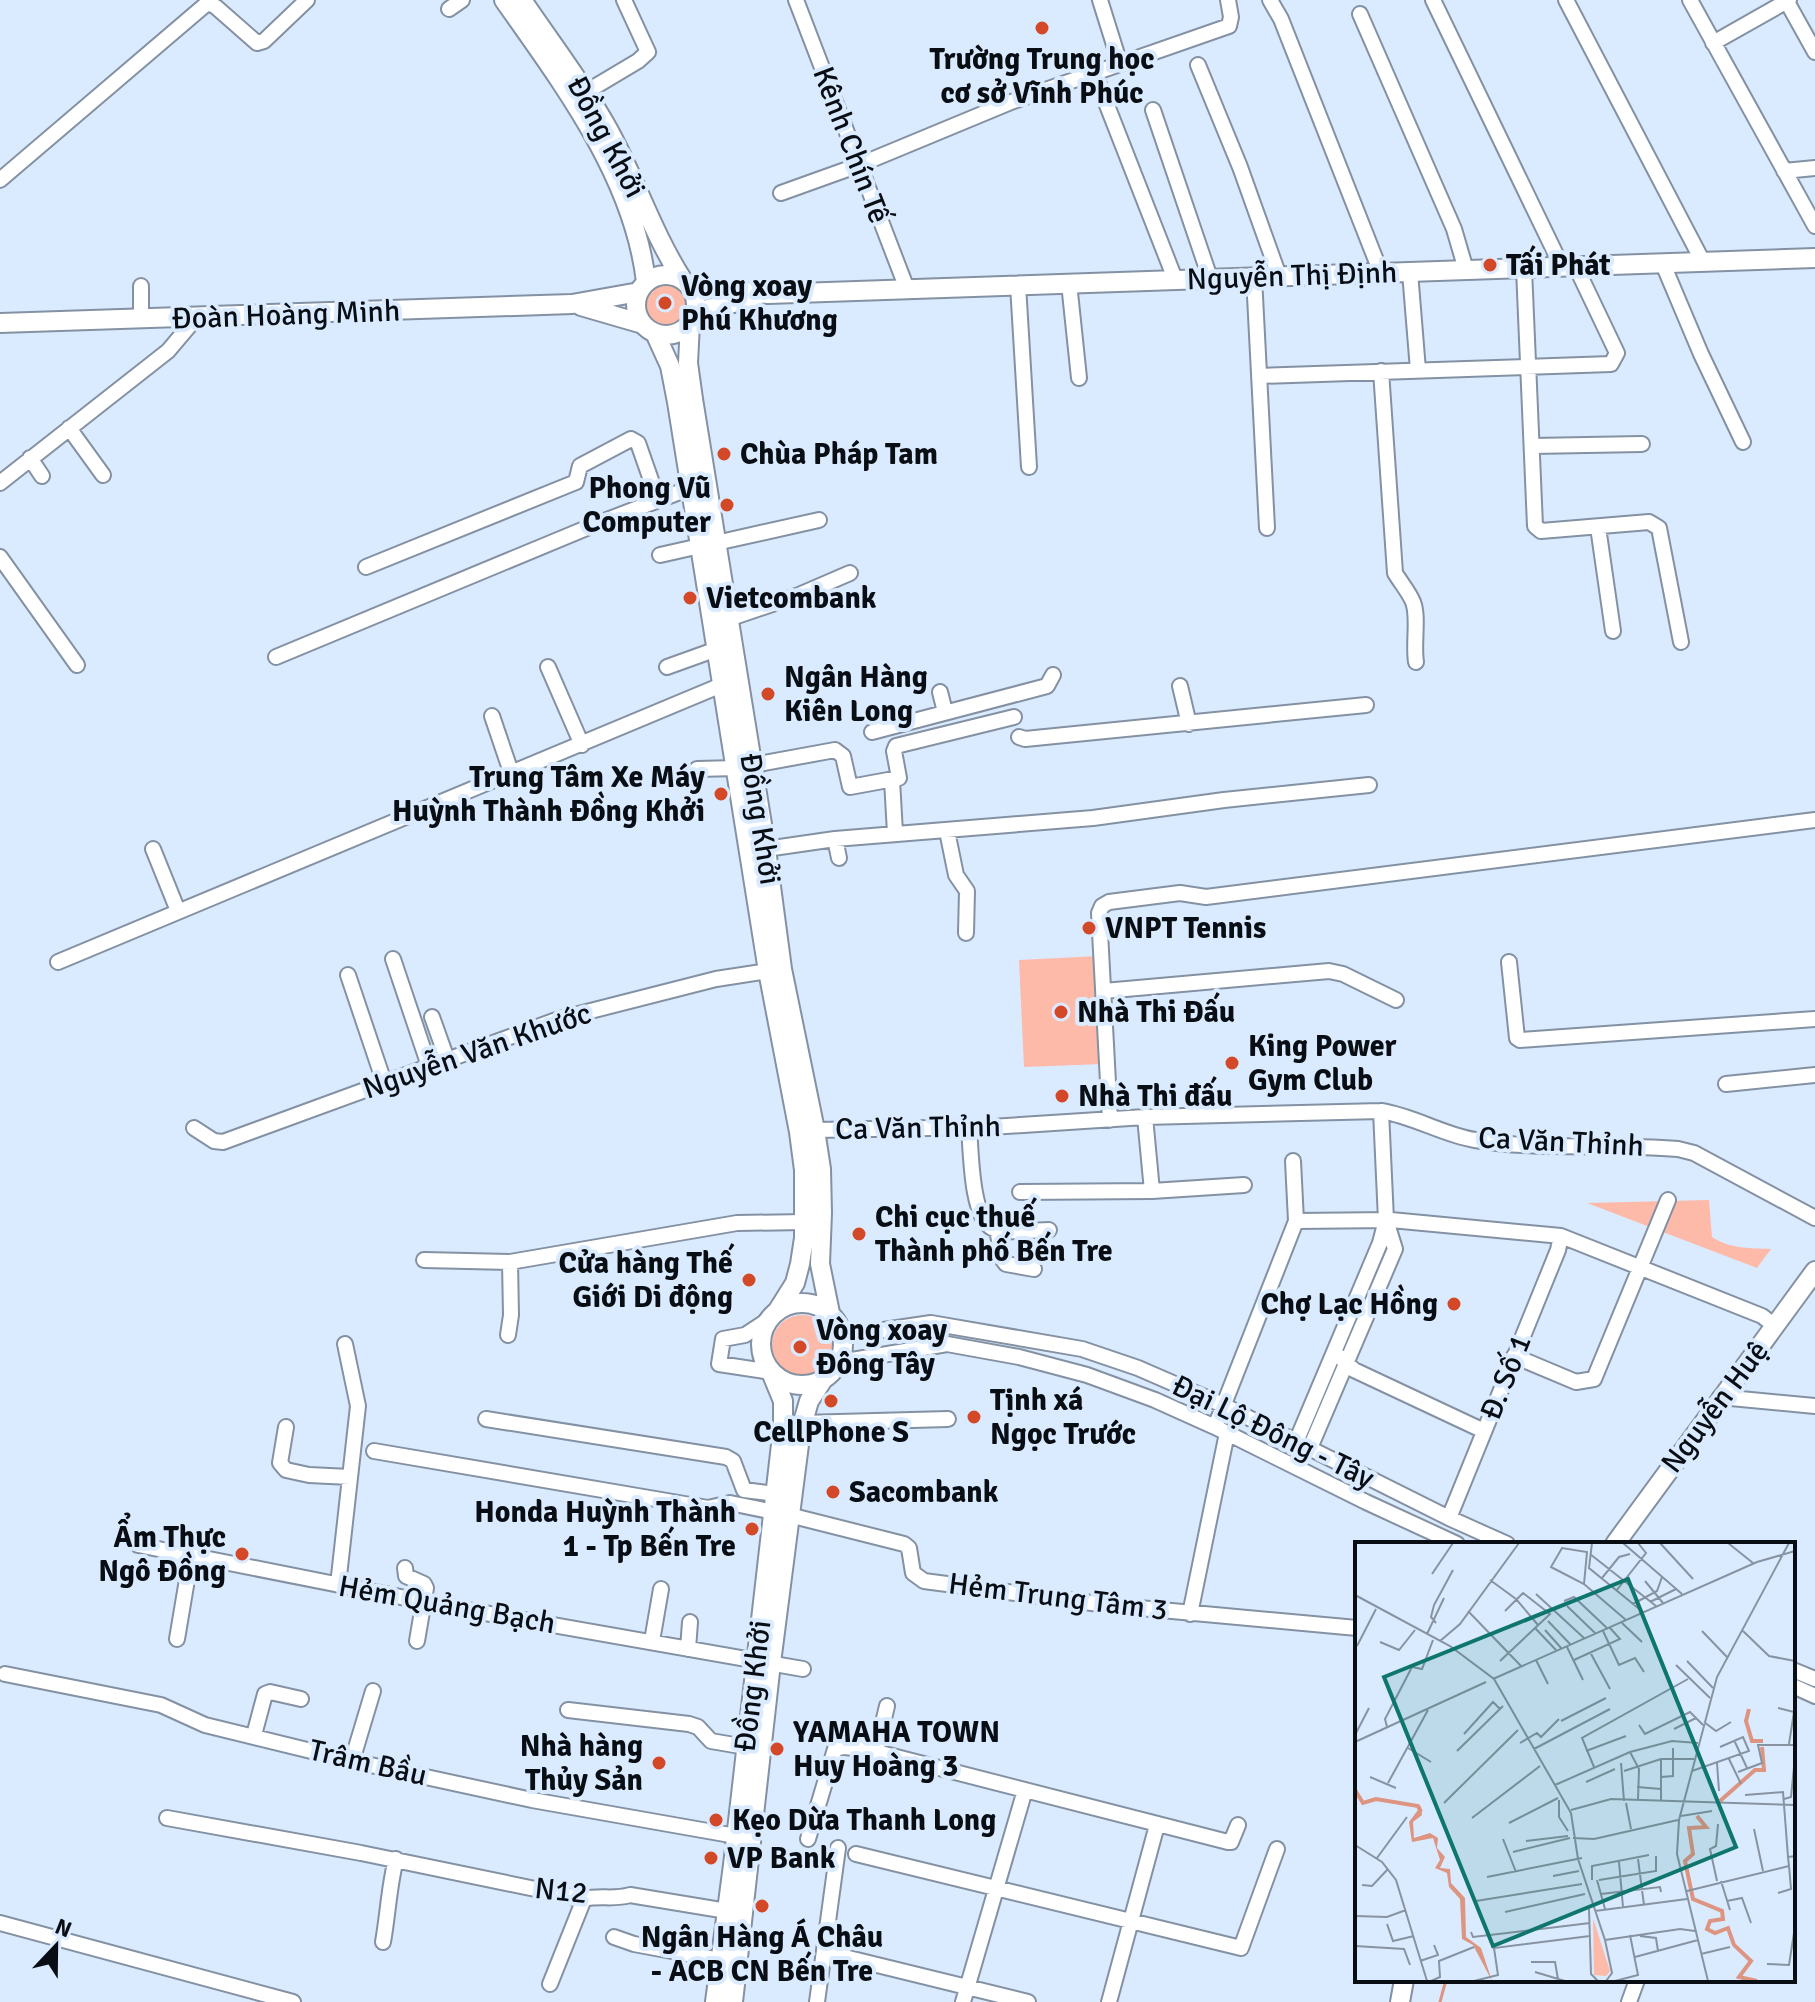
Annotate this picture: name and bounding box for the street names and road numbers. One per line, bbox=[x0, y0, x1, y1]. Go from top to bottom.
street label: Kênh Chín Tế bbox=[804, 62, 898, 229]
street label: Đồng Khởi bbox=[559, 70, 653, 204]
street label: Nguyễn Thị Định bbox=[1186, 254, 1398, 298]
street label: Đoàn Hoàng Minh bbox=[171, 293, 401, 337]
street label: Đồng Khởi bbox=[731, 751, 789, 887]
street label: Nguyễn Văn Khước bbox=[358, 995, 596, 1107]
street label: Ca Văn Thỉnh bbox=[835, 1108, 1001, 1148]
street label: Ca Văn Thỉnh bbox=[1477, 1119, 1645, 1165]
street label: Đ. Số 1 bbox=[1472, 1329, 1540, 1425]
street label: Nguyễn Huệ bbox=[1653, 1334, 1777, 1480]
street label: Đại Lộ Đông - Tây bbox=[1166, 1367, 1380, 1497]
street label: Hẻm Trung Tâm 3 bbox=[946, 1565, 1170, 1629]
street label: Hẻm Quảng Bạch bbox=[336, 1568, 558, 1642]
street label: Đồng Khởi bbox=[727, 1618, 779, 1754]
street label: Trâm Bầu bbox=[306, 1732, 430, 1794]
street label: N12 bbox=[533, 1870, 589, 1912]

